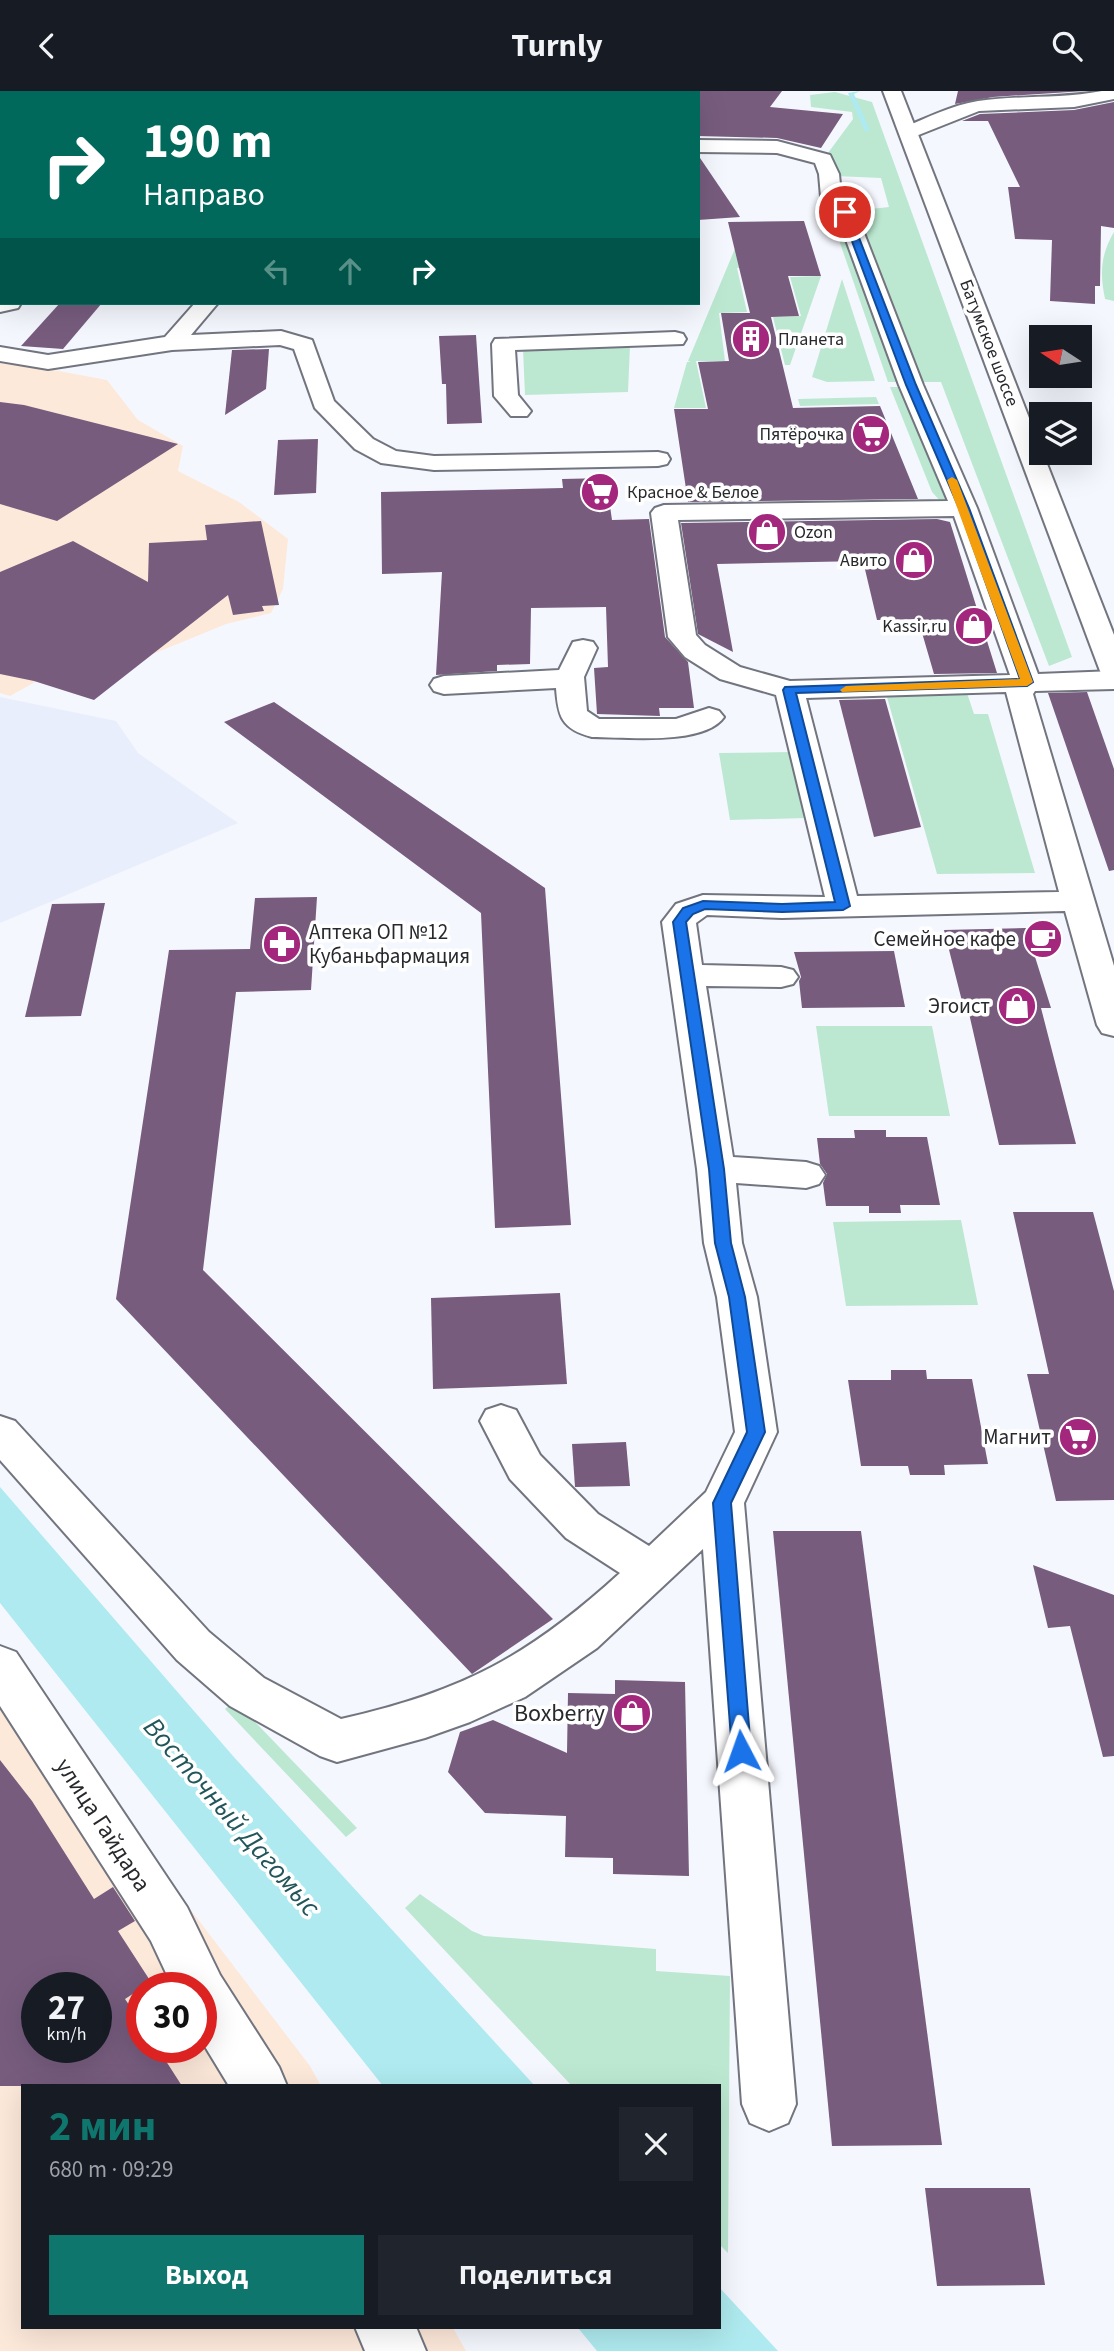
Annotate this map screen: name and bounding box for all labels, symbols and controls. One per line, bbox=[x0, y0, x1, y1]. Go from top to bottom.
text: Turnly bbox=[511, 23, 603, 69]
icon: back bbox=[28, 27, 66, 65]
icon: search bbox=[1048, 27, 1086, 65]
text: 190 m bbox=[143, 107, 272, 177]
icon: right bbox=[28, 119, 119, 210]
text: Направо bbox=[143, 172, 265, 218]
pin bbox=[815, 182, 875, 242]
icon: arrive bbox=[826, 193, 864, 231]
icon: left bbox=[258, 252, 296, 290]
icon: ahead bbox=[331, 252, 369, 290]
icon: right bbox=[404, 252, 442, 290]
street label: Батумское шоссе bbox=[953, 276, 1025, 410]
building icon: Планета bbox=[730, 318, 772, 360]
north arrow bbox=[1029, 325, 1092, 389]
map controls bbox=[1029, 325, 1092, 465]
place label: Планета bbox=[778, 327, 844, 352]
button: layers bbox=[1029, 402, 1092, 465]
supermarket icon: Пятёрочка bbox=[850, 413, 892, 455]
place label: Пятёрочка bbox=[759, 422, 844, 447]
supermarket icon: Красное & Белое bbox=[579, 471, 621, 513]
place label: Красное & Белое bbox=[627, 480, 759, 505]
shop icon: Ozon bbox=[746, 511, 788, 553]
place label: Ozon bbox=[794, 520, 833, 545]
shop icon: Авито bbox=[893, 539, 935, 581]
place label: Авито bbox=[840, 548, 887, 573]
shop icon: Kassir.ru bbox=[953, 605, 995, 647]
place label: Kassir.ru bbox=[882, 614, 947, 639]
place label: Аптека ОП №12 Кубаньфармация bbox=[309, 917, 470, 971]
cafe icon: Семейное кафе bbox=[1022, 918, 1064, 960]
pharmacy icon: Аптека ОП №12 Кубаньфармация bbox=[261, 923, 303, 965]
place label: Семейное кафе bbox=[874, 924, 1016, 954]
shop icon: Эгоист bbox=[996, 985, 1038, 1027]
place label: Эгоист bbox=[928, 991, 990, 1021]
supermarket icon: Магнит bbox=[1057, 1416, 1099, 1458]
place label: Магнит bbox=[983, 1422, 1051, 1452]
shop icon: Boxberry bbox=[611, 1692, 653, 1734]
place label: Boxberry bbox=[514, 1696, 605, 1731]
water label: Восточный Дагомыс bbox=[134, 1709, 330, 1926]
position arrow bbox=[704, 1714, 778, 1788]
street label: улица Гайдара bbox=[47, 1751, 159, 1899]
speed limit sign: 30 bbox=[126, 1972, 217, 2063]
text: 27 bbox=[48, 1983, 85, 2033]
text: km/h bbox=[47, 2022, 86, 2047]
text: 2 мин bbox=[49, 2097, 156, 2157]
button: close bbox=[619, 2107, 693, 2181]
text: 680 m · 09:29 bbox=[49, 2153, 173, 2186]
button: Выход bbox=[49, 2235, 364, 2315]
button: Поделиться bbox=[378, 2235, 693, 2315]

